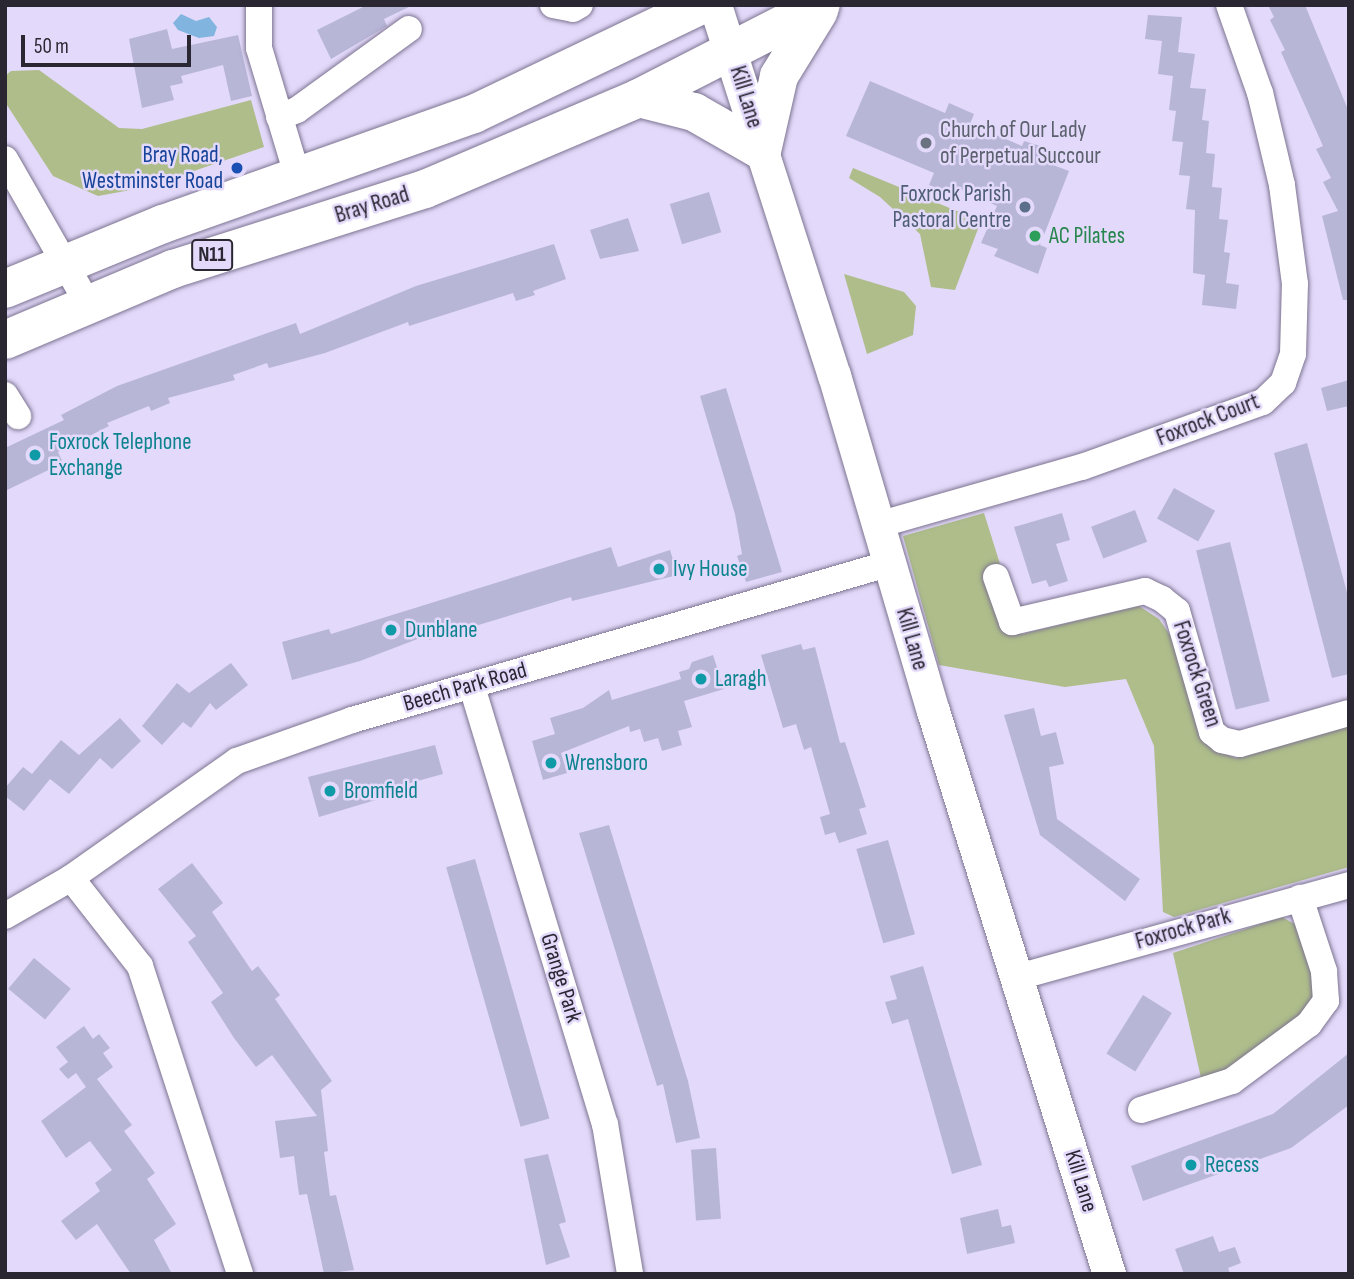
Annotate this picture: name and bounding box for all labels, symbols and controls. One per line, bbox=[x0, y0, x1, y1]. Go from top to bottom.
scale bar bbox=[24, 21, 194, 65]
text: 50 m bbox=[34, 34, 69, 59]
street label: Kill Lane bbox=[724, 63, 768, 131]
place label: Church of Our Lady of Perpetual Succour bbox=[940, 116, 1101, 170]
marker: Church of Our Lady of Perpetual Succour bbox=[918, 135, 934, 151]
place label: Bray Road, Westminster Road bbox=[82, 141, 223, 195]
marker: Bray Road, Westminster Road bbox=[229, 160, 245, 176]
place label: Foxrock Parish Pastoral Centre bbox=[892, 180, 1011, 234]
street label: Bray Road bbox=[332, 181, 412, 229]
marker: Foxrock Parish Pastoral Centre bbox=[1017, 199, 1033, 215]
place label: AC Pilates bbox=[1049, 222, 1125, 250]
marker: AC Pilates bbox=[1027, 228, 1043, 244]
road number: N11 bbox=[191, 238, 233, 272]
street label: Foxrock Court bbox=[1153, 388, 1263, 452]
place label: Foxrock Telephone Exchange bbox=[49, 428, 191, 482]
marker: Foxrock Telephone Exchange bbox=[27, 447, 43, 463]
place label: Ivy House bbox=[673, 555, 747, 583]
marker: Ivy House bbox=[651, 561, 667, 577]
street label: Kill Lane bbox=[890, 605, 934, 673]
place label: Dunblane bbox=[405, 616, 478, 644]
street label: Foxrock Green bbox=[1167, 617, 1227, 731]
marker: Dunblane bbox=[383, 622, 399, 638]
street label: Beech Park Road bbox=[400, 656, 530, 718]
place label: Laragh bbox=[715, 665, 766, 693]
marker: Laragh bbox=[693, 671, 709, 687]
place label: Wrensboro bbox=[565, 749, 648, 777]
marker: Wrensboro bbox=[543, 755, 559, 771]
place label: Bromfield bbox=[344, 777, 418, 805]
marker: Bromfield bbox=[322, 783, 338, 799]
street label: Foxrock Park bbox=[1132, 902, 1234, 956]
street label: Grange Park bbox=[534, 930, 588, 1026]
street label: Kill Lane bbox=[1059, 1147, 1103, 1215]
place label: Recess bbox=[1205, 1151, 1259, 1179]
marker: Recess bbox=[1183, 1157, 1199, 1173]

